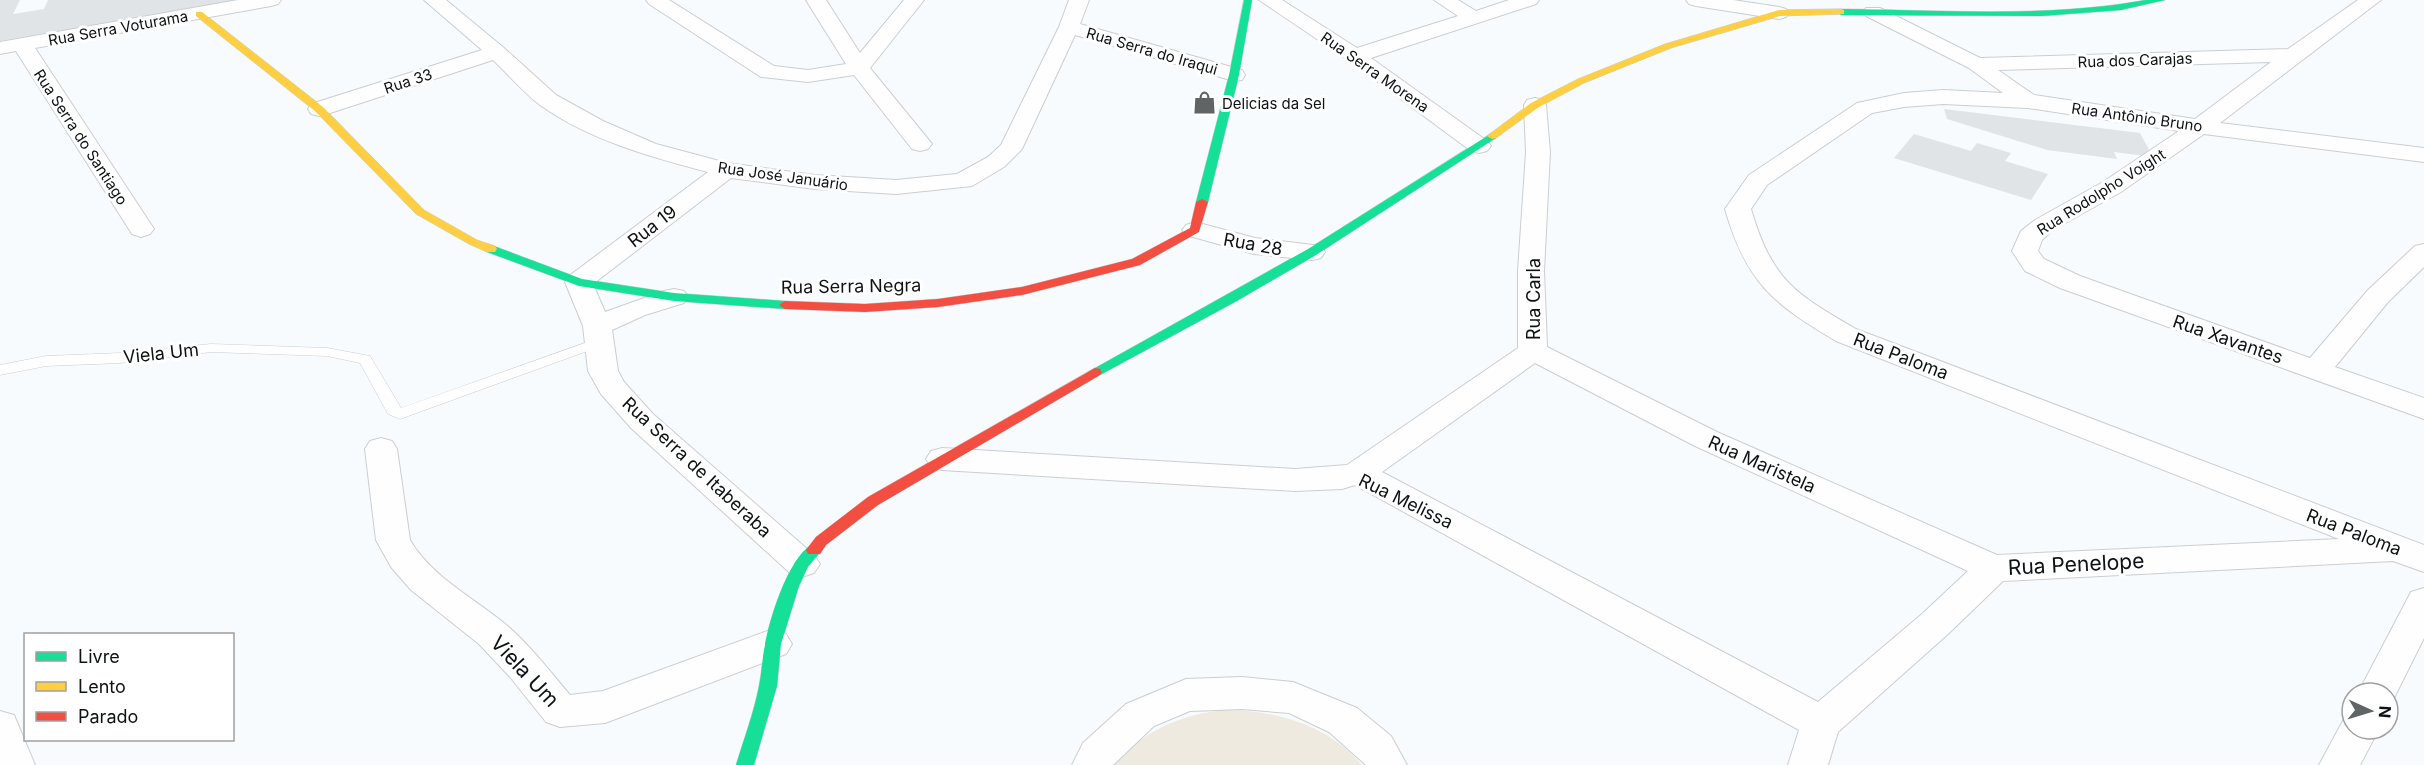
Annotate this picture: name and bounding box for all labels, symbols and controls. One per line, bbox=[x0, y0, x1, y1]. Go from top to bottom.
street label: Rua Serra Voturama bbox=[47, 6, 189, 50]
street label: Rua Serra do Iraqui bbox=[1084, 23, 1220, 79]
street label: Rua Serra Morena bbox=[1317, 28, 1433, 116]
street label: Rua dos Carajas bbox=[2077, 48, 2193, 71]
street label: Rua 33 bbox=[381, 64, 435, 98]
street label: Rua Serra do Santiago bbox=[30, 65, 132, 209]
shop icon: Delicias da Sel bbox=[1191, 90, 1217, 116]
place label: Delicias da Sel bbox=[1222, 94, 1325, 113]
street label: Rua Antônio Bruno bbox=[2070, 98, 2204, 136]
street label: Rua Rodolpho Voight bbox=[2033, 145, 2169, 239]
street label: Rua José Januário bbox=[717, 157, 849, 195]
street label: Rua 19 bbox=[624, 201, 680, 251]
street label: Rua 28 bbox=[1222, 228, 1284, 260]
street label: Rua Carla bbox=[1523, 258, 1544, 340]
street label: Rua Serra Negra bbox=[781, 274, 921, 298]
street label: Rua Xavantes bbox=[2170, 310, 2286, 368]
street label: Rua Paloma bbox=[1851, 328, 1951, 384]
street label: Viela Um bbox=[122, 339, 200, 367]
street label: Rua Serra de Itaberaba bbox=[618, 393, 776, 541]
street label: Rua Maristela bbox=[1705, 431, 1819, 497]
street label: Rua Melissa bbox=[1356, 469, 1456, 533]
street label: Rua Paloma bbox=[2304, 504, 2404, 560]
street label: Rua Penelope bbox=[2007, 548, 2145, 580]
street label: Viela Um bbox=[486, 630, 564, 712]
legend bbox=[24, 633, 234, 741]
text: Livre bbox=[78, 646, 120, 667]
text: Lento bbox=[78, 676, 126, 697]
north arrow bbox=[2340, 681, 2400, 741]
text: N bbox=[2375, 705, 2395, 719]
text: Parado bbox=[78, 706, 138, 727]

